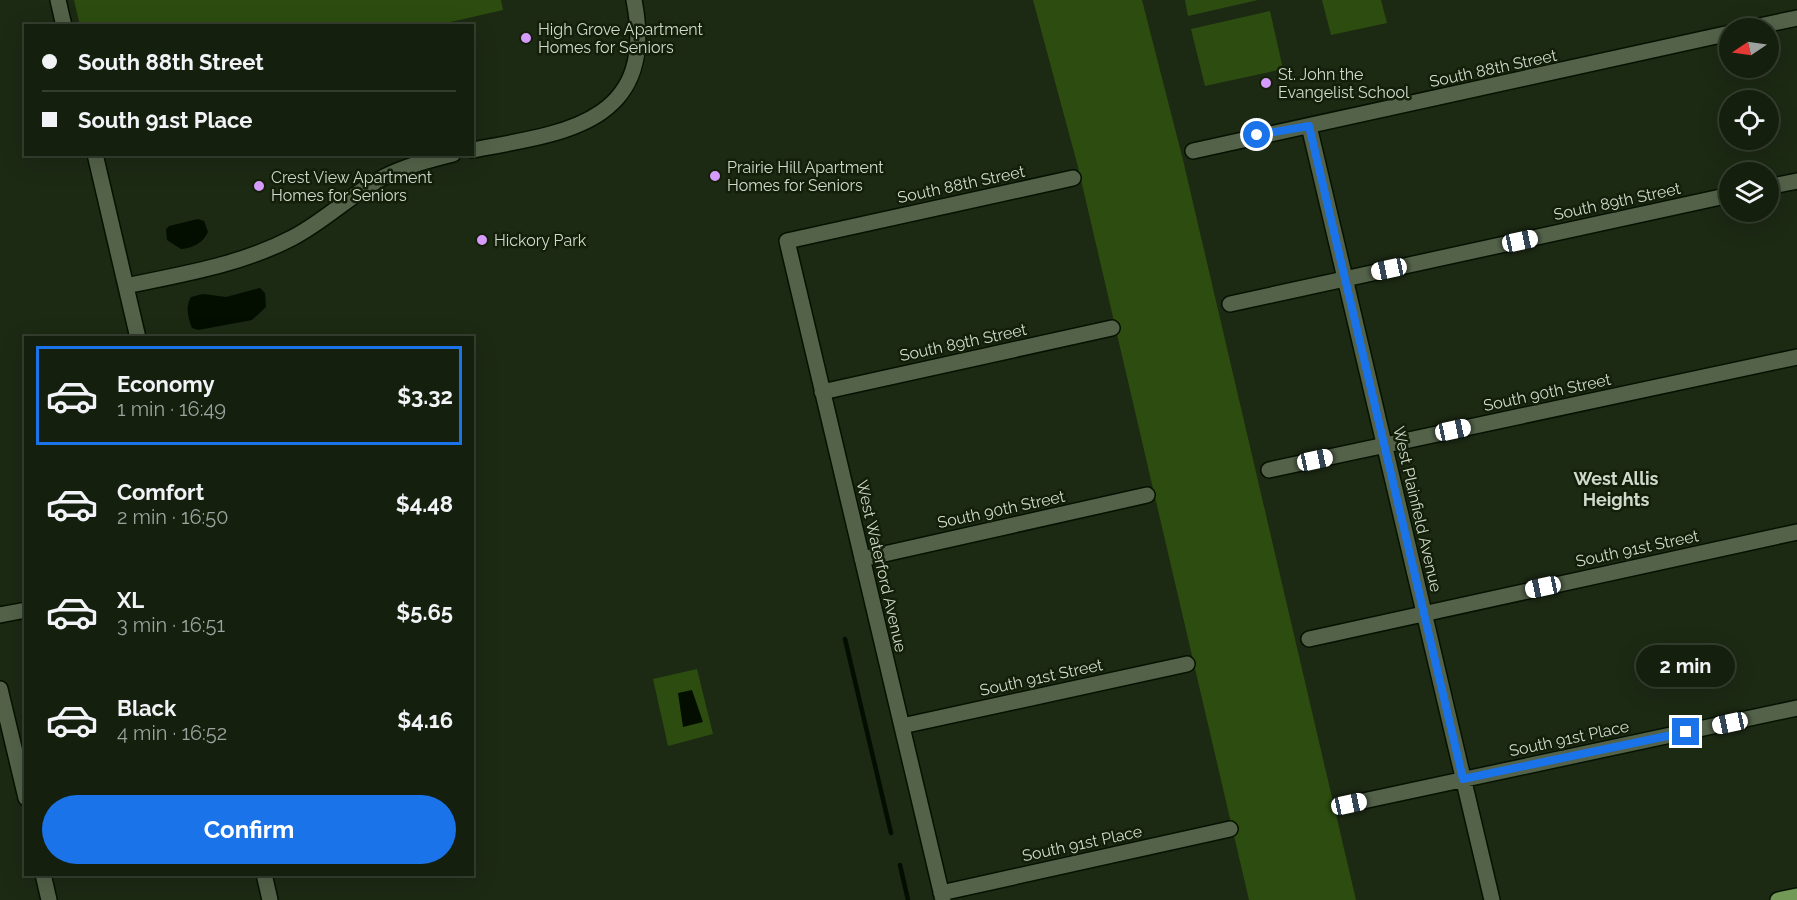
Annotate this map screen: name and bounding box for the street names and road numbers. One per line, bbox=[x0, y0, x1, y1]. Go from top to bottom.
street label: South 88th Street bbox=[1428, 46, 1559, 91]
street label: South 88th Street bbox=[896, 162, 1027, 207]
street label: South 89th Street bbox=[1552, 179, 1683, 224]
street label: South 89th Street bbox=[898, 320, 1029, 365]
street label: South 90th Street bbox=[1482, 370, 1613, 415]
street label: West Plainfield Avenue bbox=[1389, 424, 1446, 594]
street label: West Waterford Avenue bbox=[852, 478, 911, 654]
street label: South 90th Street bbox=[936, 487, 1067, 532]
street label: South 91st Street bbox=[1574, 526, 1701, 571]
street label: South 91st Street bbox=[978, 655, 1105, 700]
street label: South 91st Place bbox=[1507, 717, 1631, 760]
street label: South 91st Place bbox=[1020, 822, 1144, 865]

